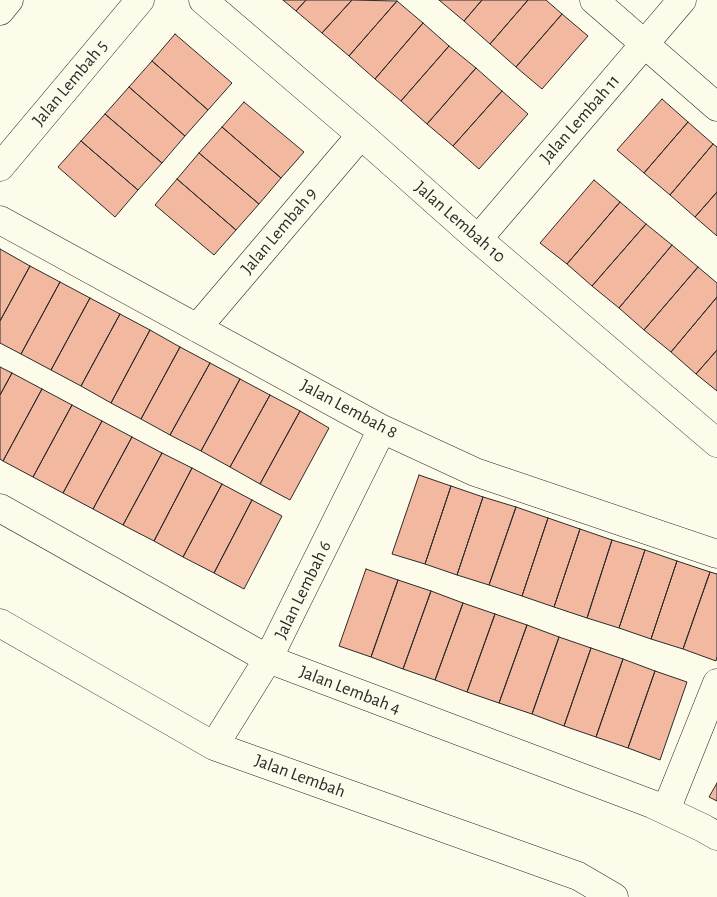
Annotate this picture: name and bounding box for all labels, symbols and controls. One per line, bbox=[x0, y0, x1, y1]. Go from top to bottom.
street label: Jalan Lembah 5 bbox=[28, 36, 112, 130]
street label: Jalan Lembah 11 bbox=[536, 70, 624, 168]
street label: Jalan Lembah 10 bbox=[410, 176, 510, 268]
street label: Jalan Lembah 9 bbox=[236, 183, 322, 279]
street label: Jalan Lembah 8 bbox=[297, 374, 401, 444]
street label: Jalan Lembah 6 bbox=[270, 537, 336, 643]
street label: Jalan Lembah 4 bbox=[296, 661, 404, 719]
street label: Jalan Lembah bbox=[252, 750, 348, 802]

